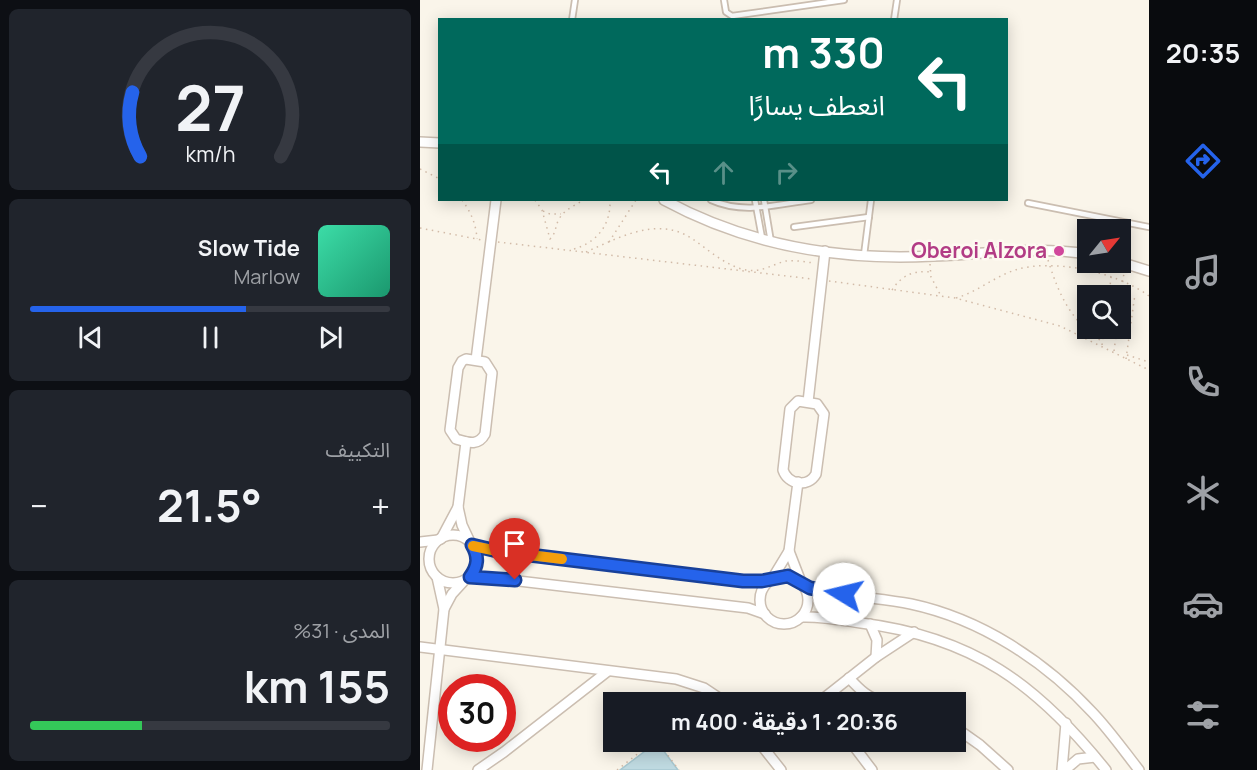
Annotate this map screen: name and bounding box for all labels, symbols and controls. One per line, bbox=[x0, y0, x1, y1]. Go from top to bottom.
text: 330 m bbox=[762, 23, 885, 81]
text: 20:35 bbox=[1166, 34, 1240, 71]
icon: left bbox=[906, 42, 984, 120]
text: 27 bbox=[175, 64, 245, 150]
text: انعطف يسارًا bbox=[748, 86, 885, 123]
text: km/h bbox=[185, 139, 235, 168]
icon: directions bbox=[1182, 140, 1224, 182]
icon: left bbox=[644, 156, 677, 189]
icon: ahead bbox=[707, 156, 740, 189]
icon: right bbox=[770, 156, 803, 189]
north arrow bbox=[1077, 219, 1131, 273]
map controls bbox=[1077, 219, 1131, 339]
text: Slow Tide bbox=[198, 233, 300, 263]
place label: Oberoi Alzora bbox=[911, 236, 1047, 264]
marker: Oberoi Alzora bbox=[1052, 244, 1066, 258]
icon: music bbox=[1182, 251, 1224, 293]
text: Marlow bbox=[233, 263, 300, 290]
button: search bbox=[1077, 285, 1131, 339]
icon: previous bbox=[74, 321, 107, 354]
icon: pause bbox=[194, 321, 227, 354]
icon: next bbox=[314, 321, 347, 354]
icon: phone bbox=[1182, 361, 1224, 403]
text: التكييف bbox=[326, 436, 390, 463]
icon: climate bbox=[1182, 472, 1224, 514]
text: 21.5° bbox=[157, 474, 262, 536]
text: − bbox=[30, 483, 48, 528]
text: + bbox=[371, 483, 390, 528]
pin bbox=[489, 518, 540, 580]
icon: arrive bbox=[498, 527, 531, 560]
position arrow bbox=[812, 562, 876, 626]
icon: car bbox=[1182, 583, 1224, 625]
text: المدى · 31% bbox=[293, 617, 390, 644]
text: 155 km bbox=[244, 655, 390, 717]
speed limit sign: 30 bbox=[438, 674, 516, 752]
icon: filters bbox=[1182, 694, 1224, 736]
text: 20:36 · 1 دقيقة · 400 m bbox=[671, 707, 898, 737]

